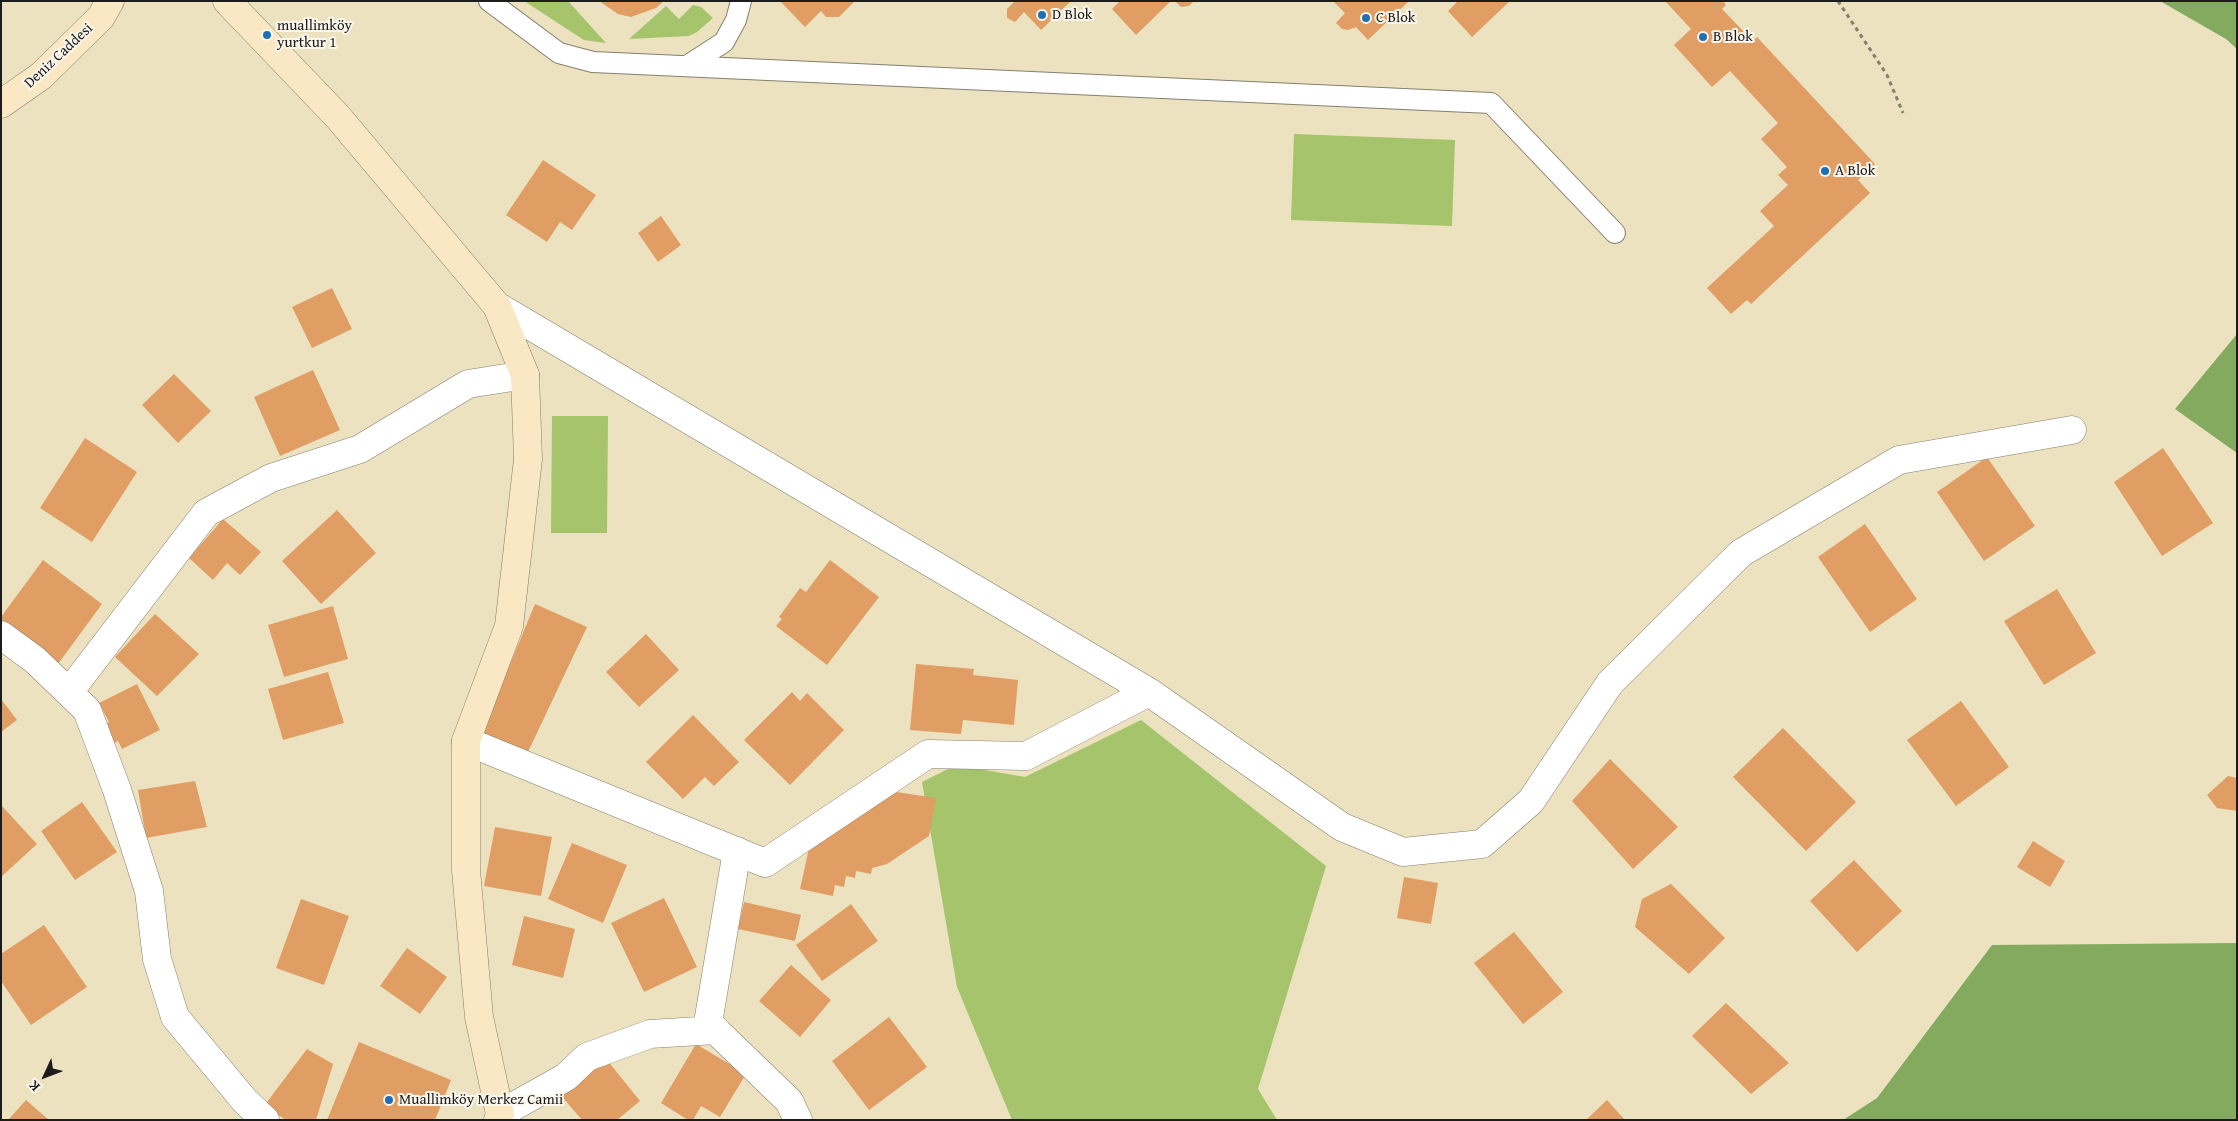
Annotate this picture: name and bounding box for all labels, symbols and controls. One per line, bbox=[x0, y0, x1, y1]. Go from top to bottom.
place label: D Blok bbox=[1052, 6, 1092, 24]
marker: D Blok bbox=[1036, 9, 1048, 21]
place label: C Blok bbox=[1376, 9, 1415, 27]
marker: C Blok bbox=[1360, 12, 1372, 24]
place label: muallimköy yurtkur 1 bbox=[277, 17, 352, 52]
street label: Deniz Caddesi bbox=[21, 20, 97, 92]
place label: B Blok bbox=[1713, 28, 1753, 46]
marker: muallimköy yurtkur 1 bbox=[261, 29, 273, 41]
marker: B Blok bbox=[1697, 31, 1709, 43]
place label: A Blok bbox=[1835, 162, 1875, 180]
marker: A Blok bbox=[1819, 165, 1831, 177]
north arrow bbox=[20, 1051, 70, 1101]
text: K bbox=[24, 1076, 44, 1096]
place label: Muallimköy Merkez Camii bbox=[399, 1091, 563, 1109]
marker: Muallimköy Merkez Camii bbox=[383, 1094, 395, 1106]

